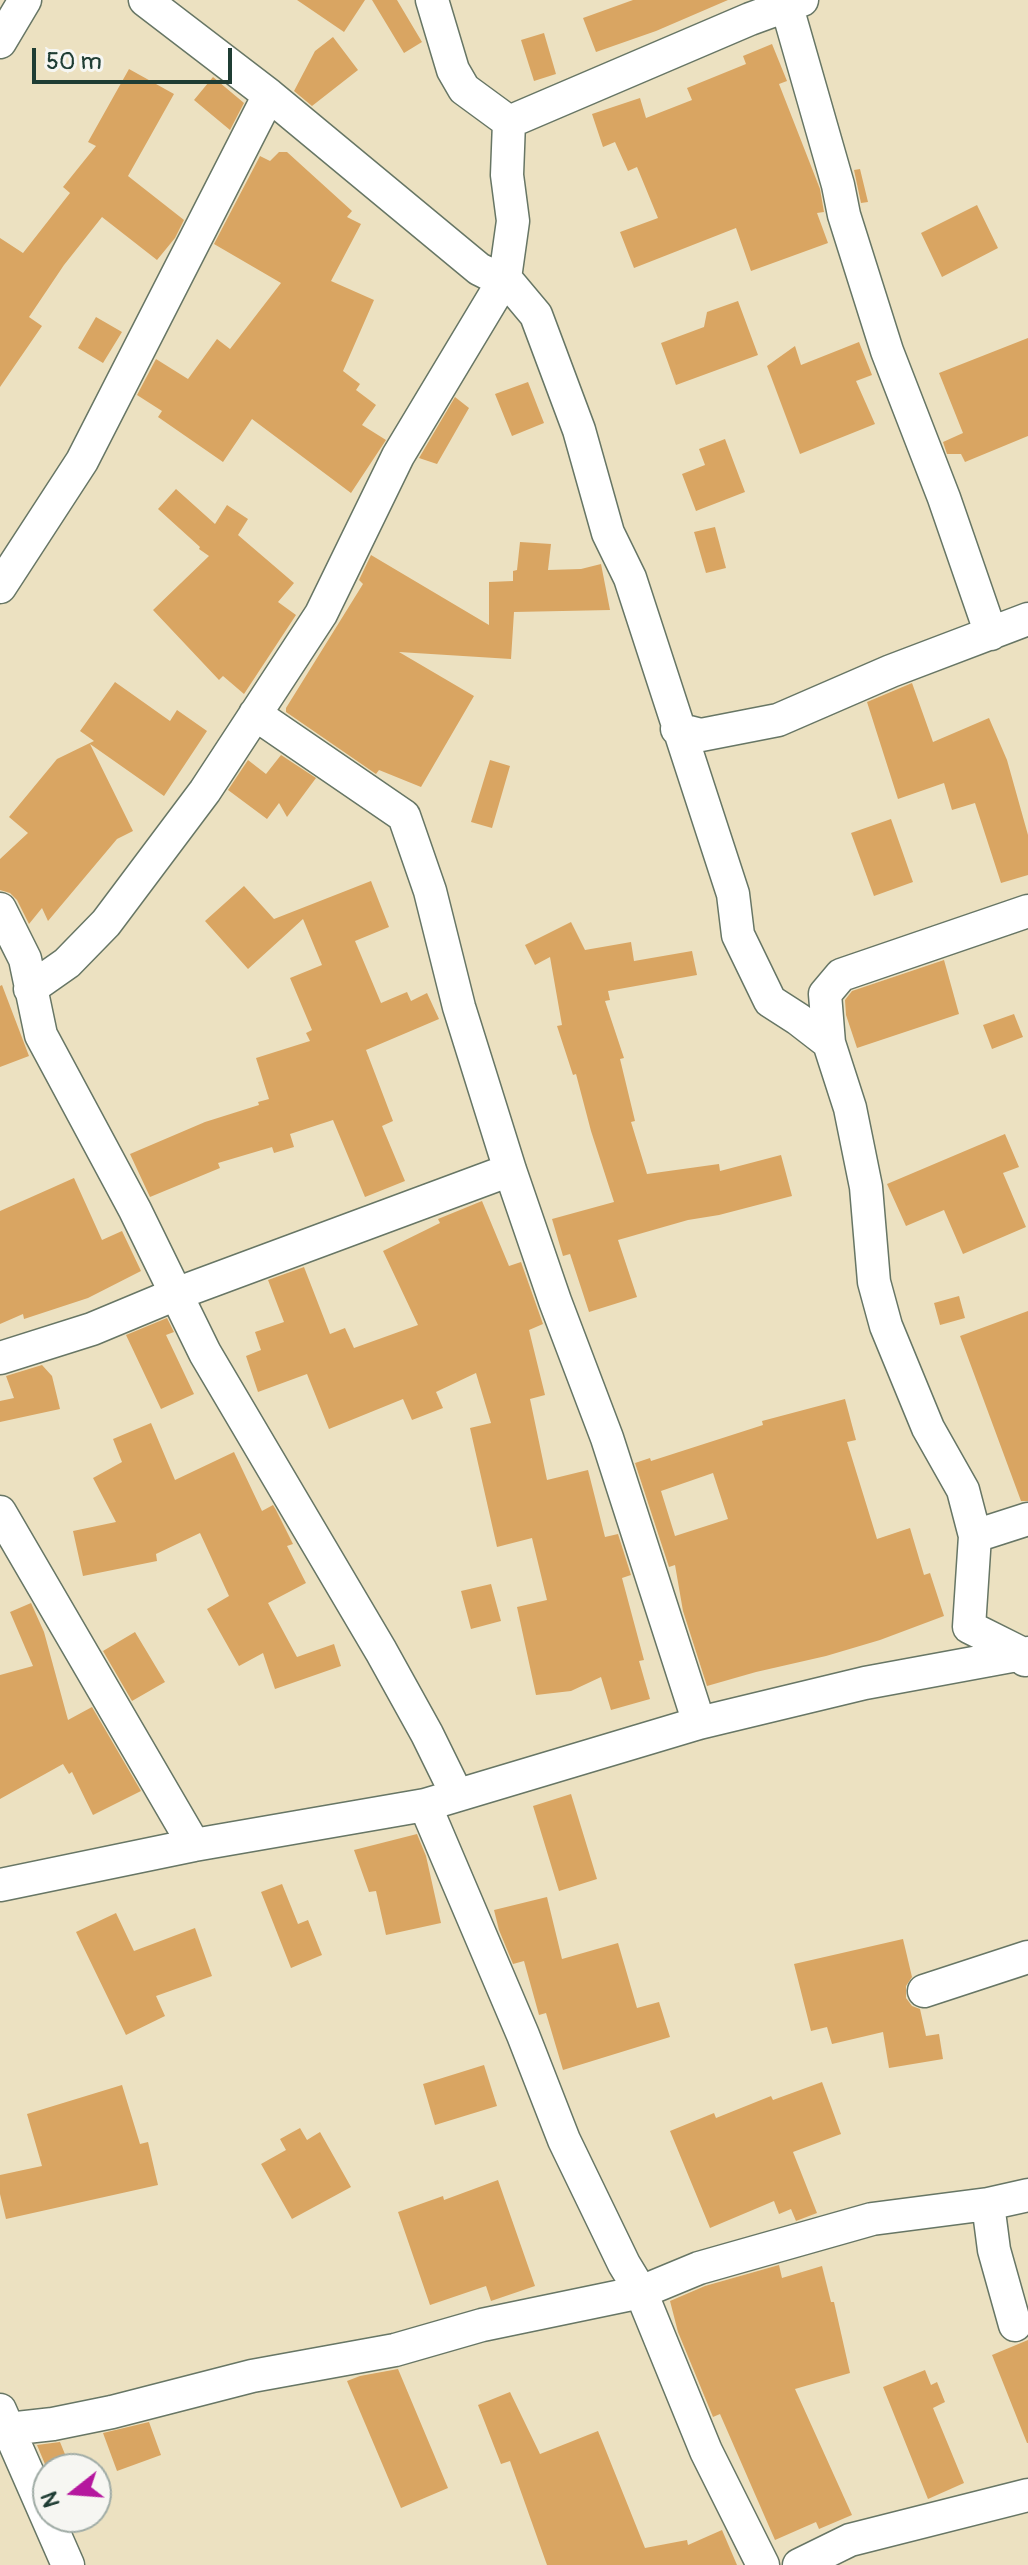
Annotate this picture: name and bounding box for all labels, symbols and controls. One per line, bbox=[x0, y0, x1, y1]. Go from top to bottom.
scale bar bbox=[36, 32, 236, 82]
text: 50 m bbox=[46, 47, 102, 76]
north arrow bbox=[32, 2453, 112, 2533]
text: N bbox=[35, 2488, 67, 2511]

